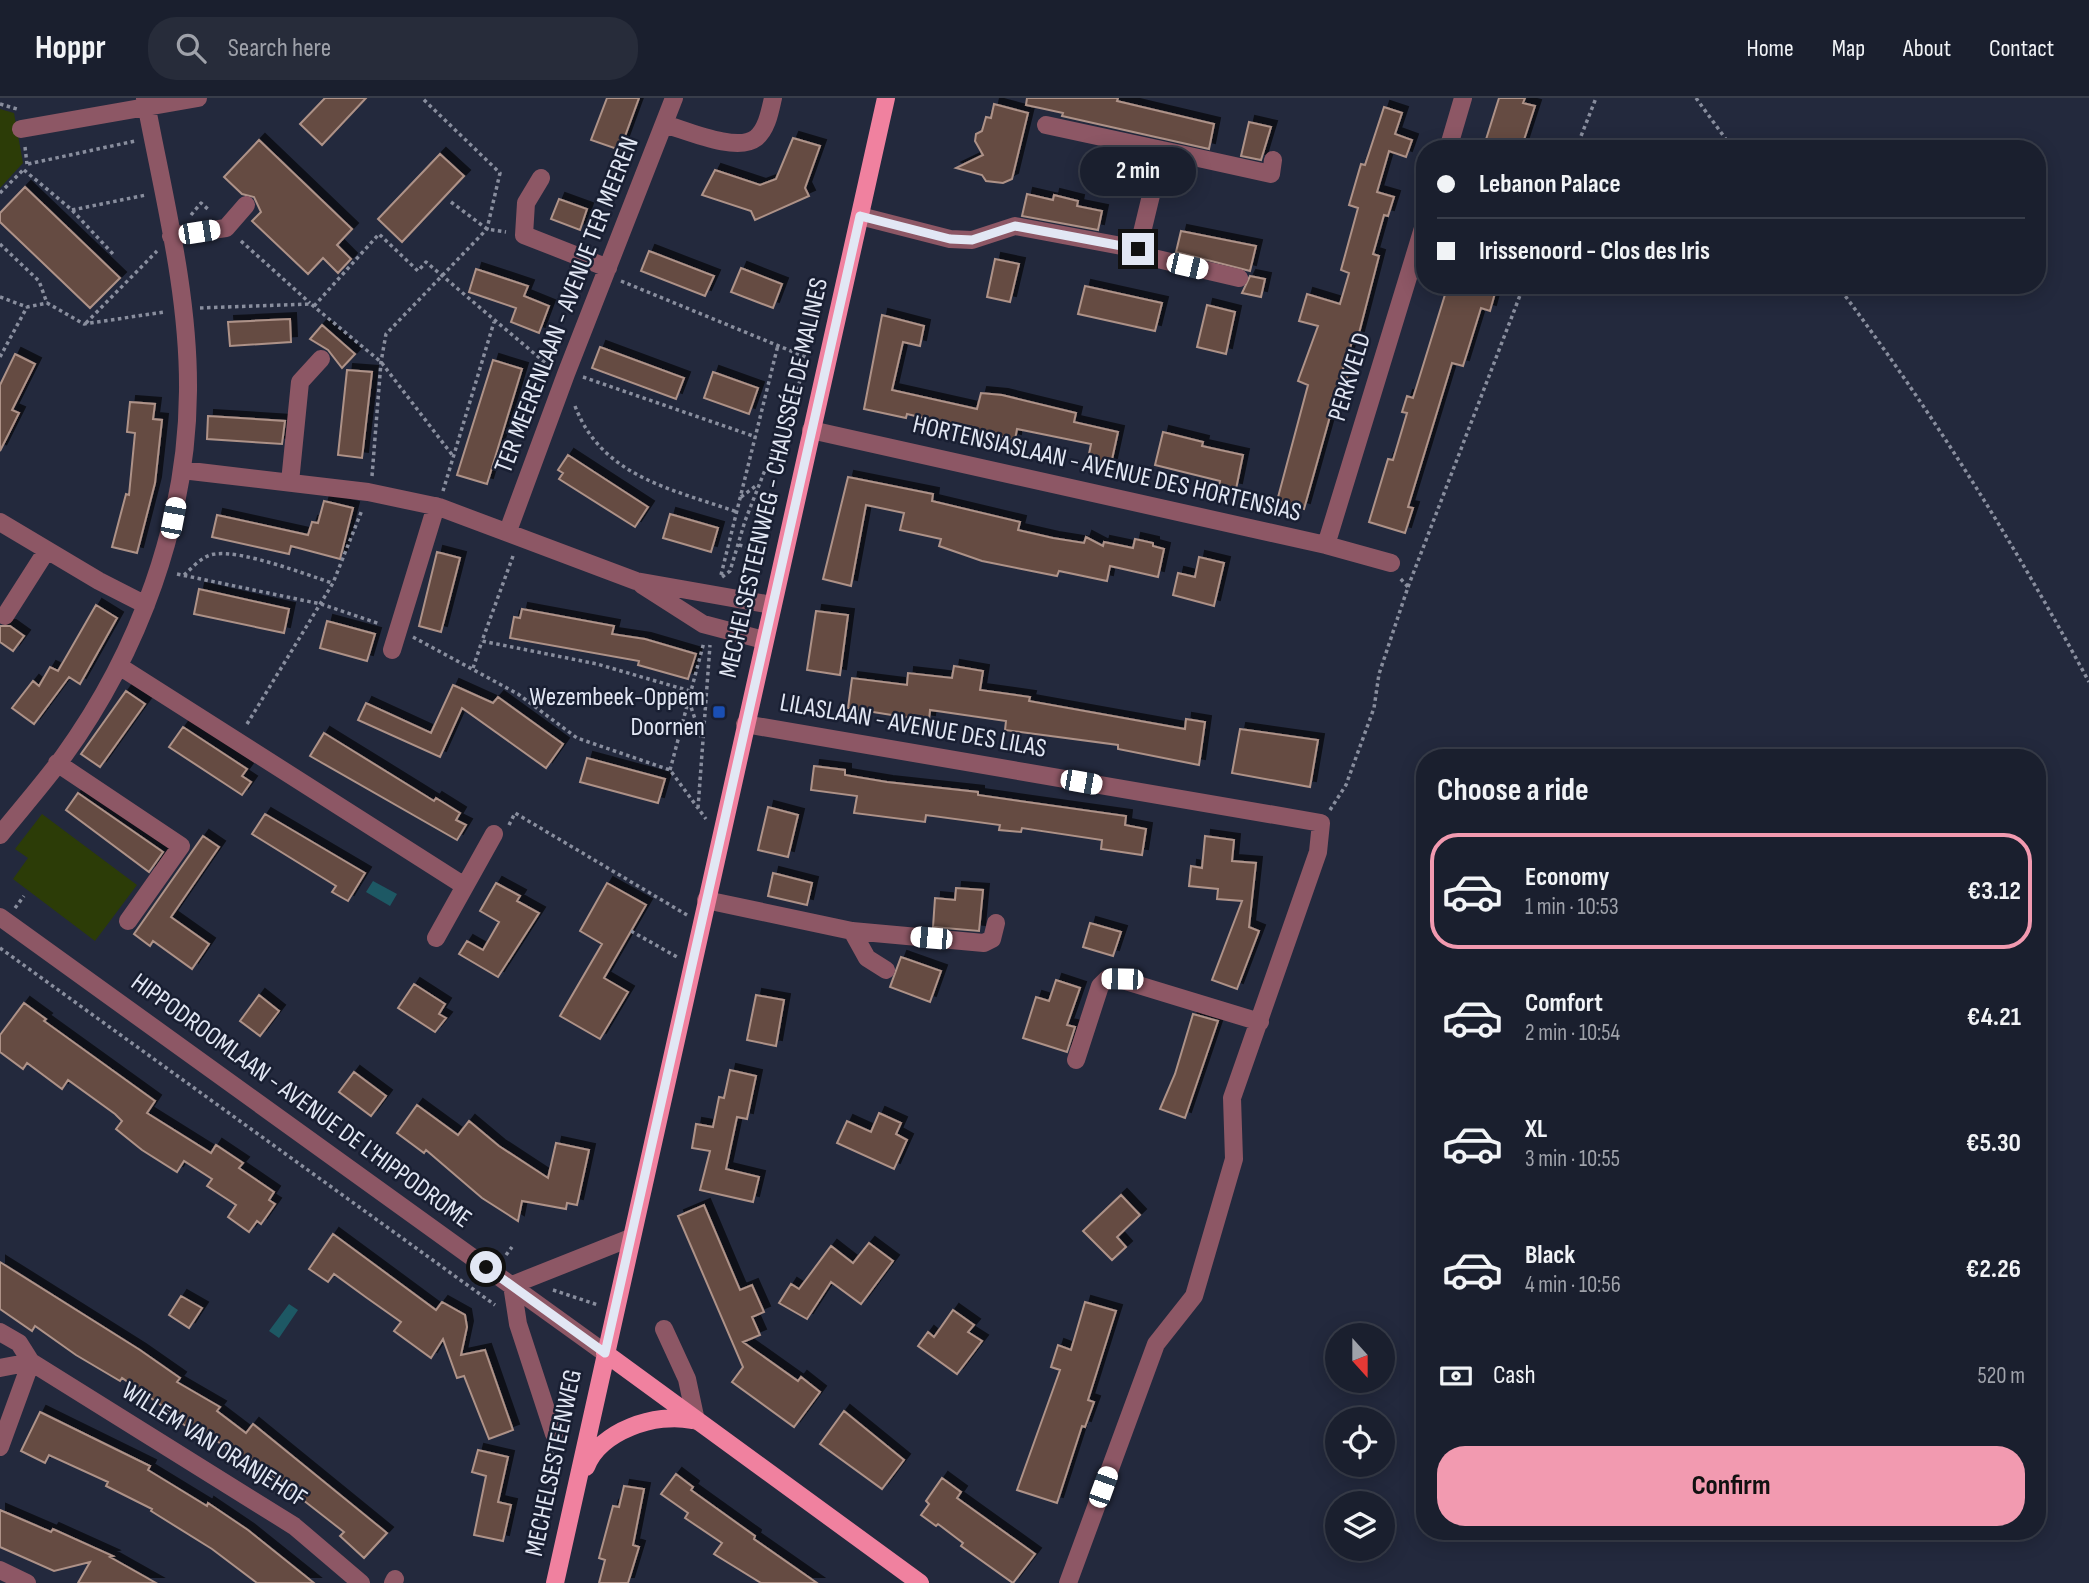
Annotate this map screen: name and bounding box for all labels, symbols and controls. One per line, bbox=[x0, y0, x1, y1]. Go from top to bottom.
search box bbox=[148, 17, 638, 80]
text: Hoppr bbox=[35, 28, 106, 68]
icon: search bbox=[172, 29, 210, 67]
text: Search here bbox=[228, 33, 331, 64]
text: Home bbox=[1746, 34, 1794, 63]
text: Map bbox=[1832, 34, 1865, 63]
text: About bbox=[1903, 34, 1951, 63]
text: Contact bbox=[1989, 34, 2054, 63]
street label: TER MEERENLAAN - AVENUE TER MEEREN bbox=[488, 132, 646, 478]
callout: 2 min bbox=[1080, 148, 1196, 197]
text: 2 min bbox=[1116, 157, 1160, 185]
text: Lebanon Palace bbox=[1479, 169, 1621, 200]
car bbox=[177, 218, 222, 246]
route end bbox=[1122, 233, 1154, 265]
text: Irissenoord - Clos des Iris bbox=[1479, 236, 1710, 267]
car bbox=[1165, 251, 1210, 281]
street label: MECHELSESTEENWEG - CHAUSSÉE DE MALINES bbox=[713, 275, 835, 681]
street label: PERKVELD bbox=[1322, 329, 1378, 425]
street label: HORTENSIASLAAN - AVENUE DES HORTENSIAS bbox=[910, 409, 1304, 529]
car bbox=[159, 495, 188, 541]
place label: Wezembeek-Oppem Doornen bbox=[529, 682, 705, 743]
street label: LILASLAAN - AVENUE DES LILAS bbox=[777, 687, 1049, 765]
marker: Wezembeek-Oppem Doornen bbox=[711, 704, 727, 720]
car bbox=[1059, 768, 1104, 796]
text: Choose a ride bbox=[1437, 771, 1589, 810]
icon: car bbox=[1441, 860, 1504, 923]
text: Economy bbox=[1525, 862, 1609, 893]
text: €3.12 bbox=[1968, 876, 2021, 907]
text: 1 min · 10:53 bbox=[1525, 893, 1619, 921]
car bbox=[910, 926, 953, 950]
street label: HIPPODROOMLAAN - AVENUE DE L'HIPPODROME bbox=[125, 967, 477, 1235]
car bbox=[1101, 968, 1144, 990]
icon: car bbox=[1441, 986, 1504, 1049]
text: Comfort bbox=[1525, 988, 1603, 1019]
text: €4.21 bbox=[1967, 1002, 2021, 1033]
text: 2 min · 10:54 bbox=[1525, 1019, 1620, 1047]
icon: car bbox=[1441, 1112, 1504, 1175]
text: XL bbox=[1525, 1114, 1547, 1145]
text: €5.30 bbox=[1966, 1128, 2021, 1159]
text: 3 min · 10:55 bbox=[1525, 1145, 1620, 1173]
icon: car bbox=[1441, 1238, 1504, 1301]
text: Black bbox=[1525, 1240, 1575, 1271]
route start bbox=[470, 1251, 502, 1283]
text: €2.26 bbox=[1966, 1254, 2021, 1285]
text: 4 min · 10:56 bbox=[1525, 1271, 1621, 1299]
north arrow bbox=[1325, 1323, 1395, 1393]
map controls bbox=[1325, 1323, 1395, 1561]
icon: cash bbox=[1437, 1357, 1475, 1395]
text: Cash bbox=[1493, 1360, 1536, 1391]
text: 520 m bbox=[1978, 1362, 2025, 1390]
street label: MECHELSESTEENWEG bbox=[519, 1367, 589, 1559]
street label: WILLEM VAN ORANJEHOF bbox=[116, 1376, 312, 1514]
button: locate bbox=[1325, 1407, 1395, 1477]
button: Confirm bbox=[1437, 1446, 2025, 1526]
car bbox=[1086, 1464, 1121, 1510]
button: layers bbox=[1325, 1491, 1395, 1561]

